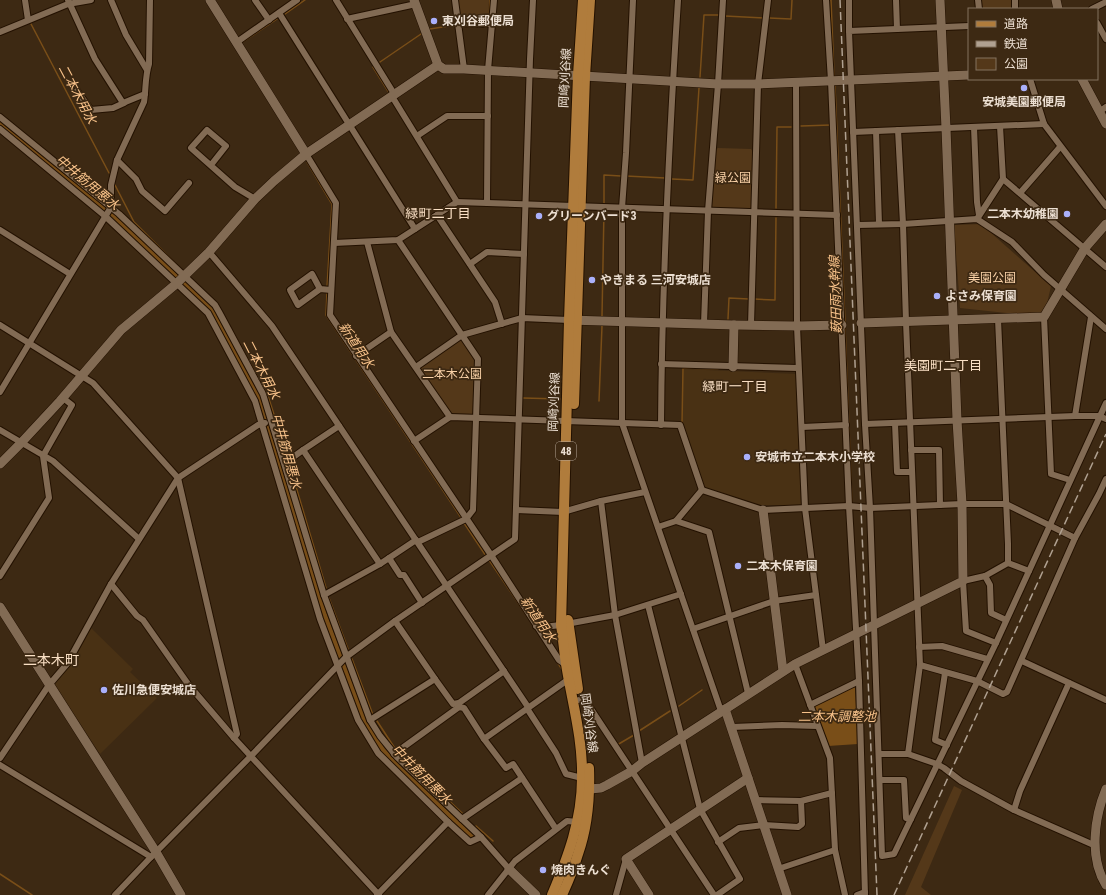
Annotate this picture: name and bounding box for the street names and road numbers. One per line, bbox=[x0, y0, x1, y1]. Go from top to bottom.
street label: 岡崎刈谷線 bbox=[556, 48, 574, 108]
street label: 岡崎刈谷線 bbox=[546, 372, 562, 432]
road number: 48 bbox=[556, 442, 576, 460]
street label: 岡崎刈谷線 bbox=[578, 692, 600, 754]

